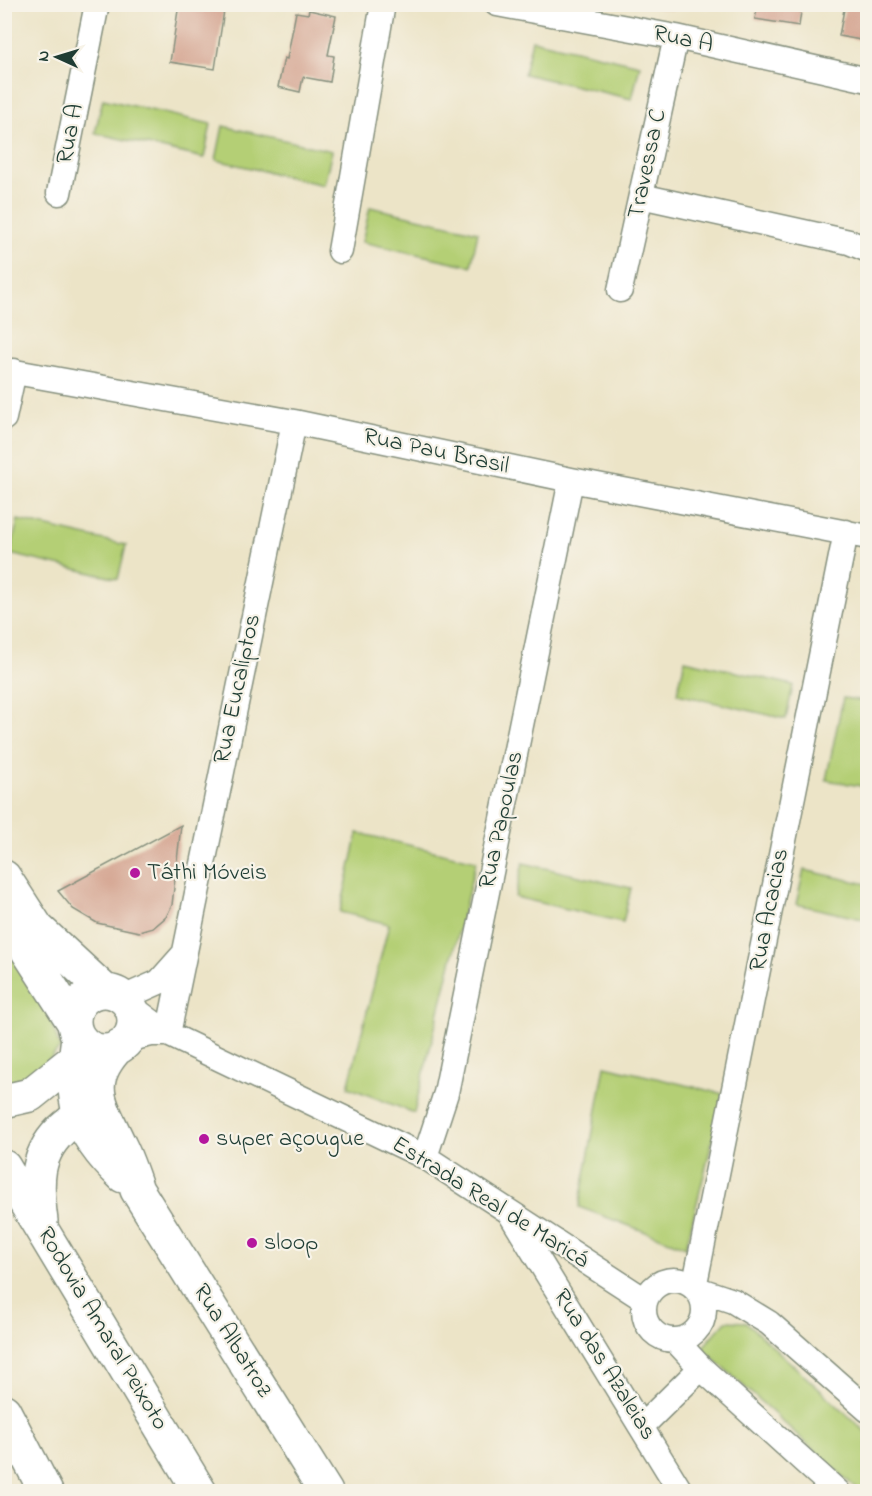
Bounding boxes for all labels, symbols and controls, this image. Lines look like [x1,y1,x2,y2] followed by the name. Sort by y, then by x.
[650,17,716,63] street label: Rua A
[27,27,87,87] north arrow
[32,50,56,62] text: N
[48,101,94,167] street label: Rua A
[619,106,677,222] street label: Travessa C
[360,419,512,485] street label: Rua Pau Brasil
[205,611,271,767] street label: Rua Eucaliptos
[470,748,534,892] street label: Rua Papoulas
[741,846,799,974] street label: Rua Acacias
[147,856,267,891] place label: Táthi Móveis
[128,866,142,880] marker: Táthi Móveis
[216,1122,364,1157] place label: super açougue
[384,1128,596,1278] street label: Estrada Real de Maricá
[197,1132,211,1146] marker: super açougue
[27,1221,177,1437] street label: Rodovia Amaral Peixoto
[264,1226,318,1261] place label: sloop
[245,1236,259,1250] marker: sloop
[183,1277,281,1406] street label: Rua Albatroz
[543,1283,665,1447] street label: Rua das Azaleias

